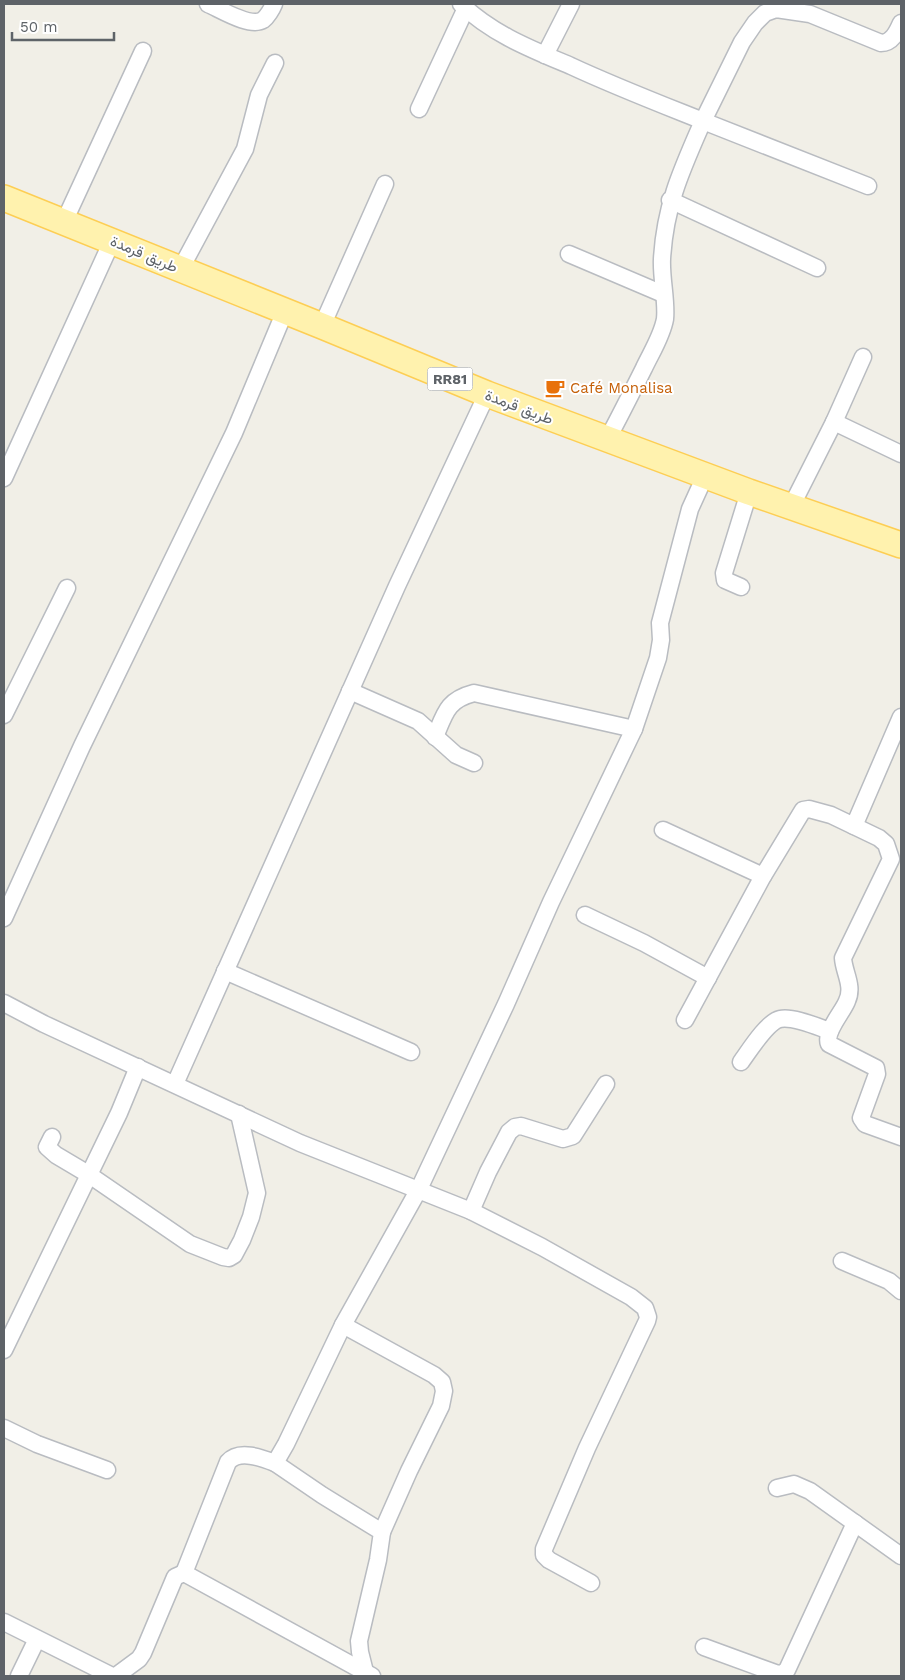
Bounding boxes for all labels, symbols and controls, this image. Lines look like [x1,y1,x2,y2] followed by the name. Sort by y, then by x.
[12,10,115,42] scale bar
[20,18,57,36] text: 50 m
[107,232,181,277] street label: طريق قرمدة
[428,368,472,390] road number: RR81
[544,377,566,399] cafe icon: Café Monalisa
[570,379,673,397] place label: Café Monalisa
[482,386,556,429] street label: طريق قرمدة

